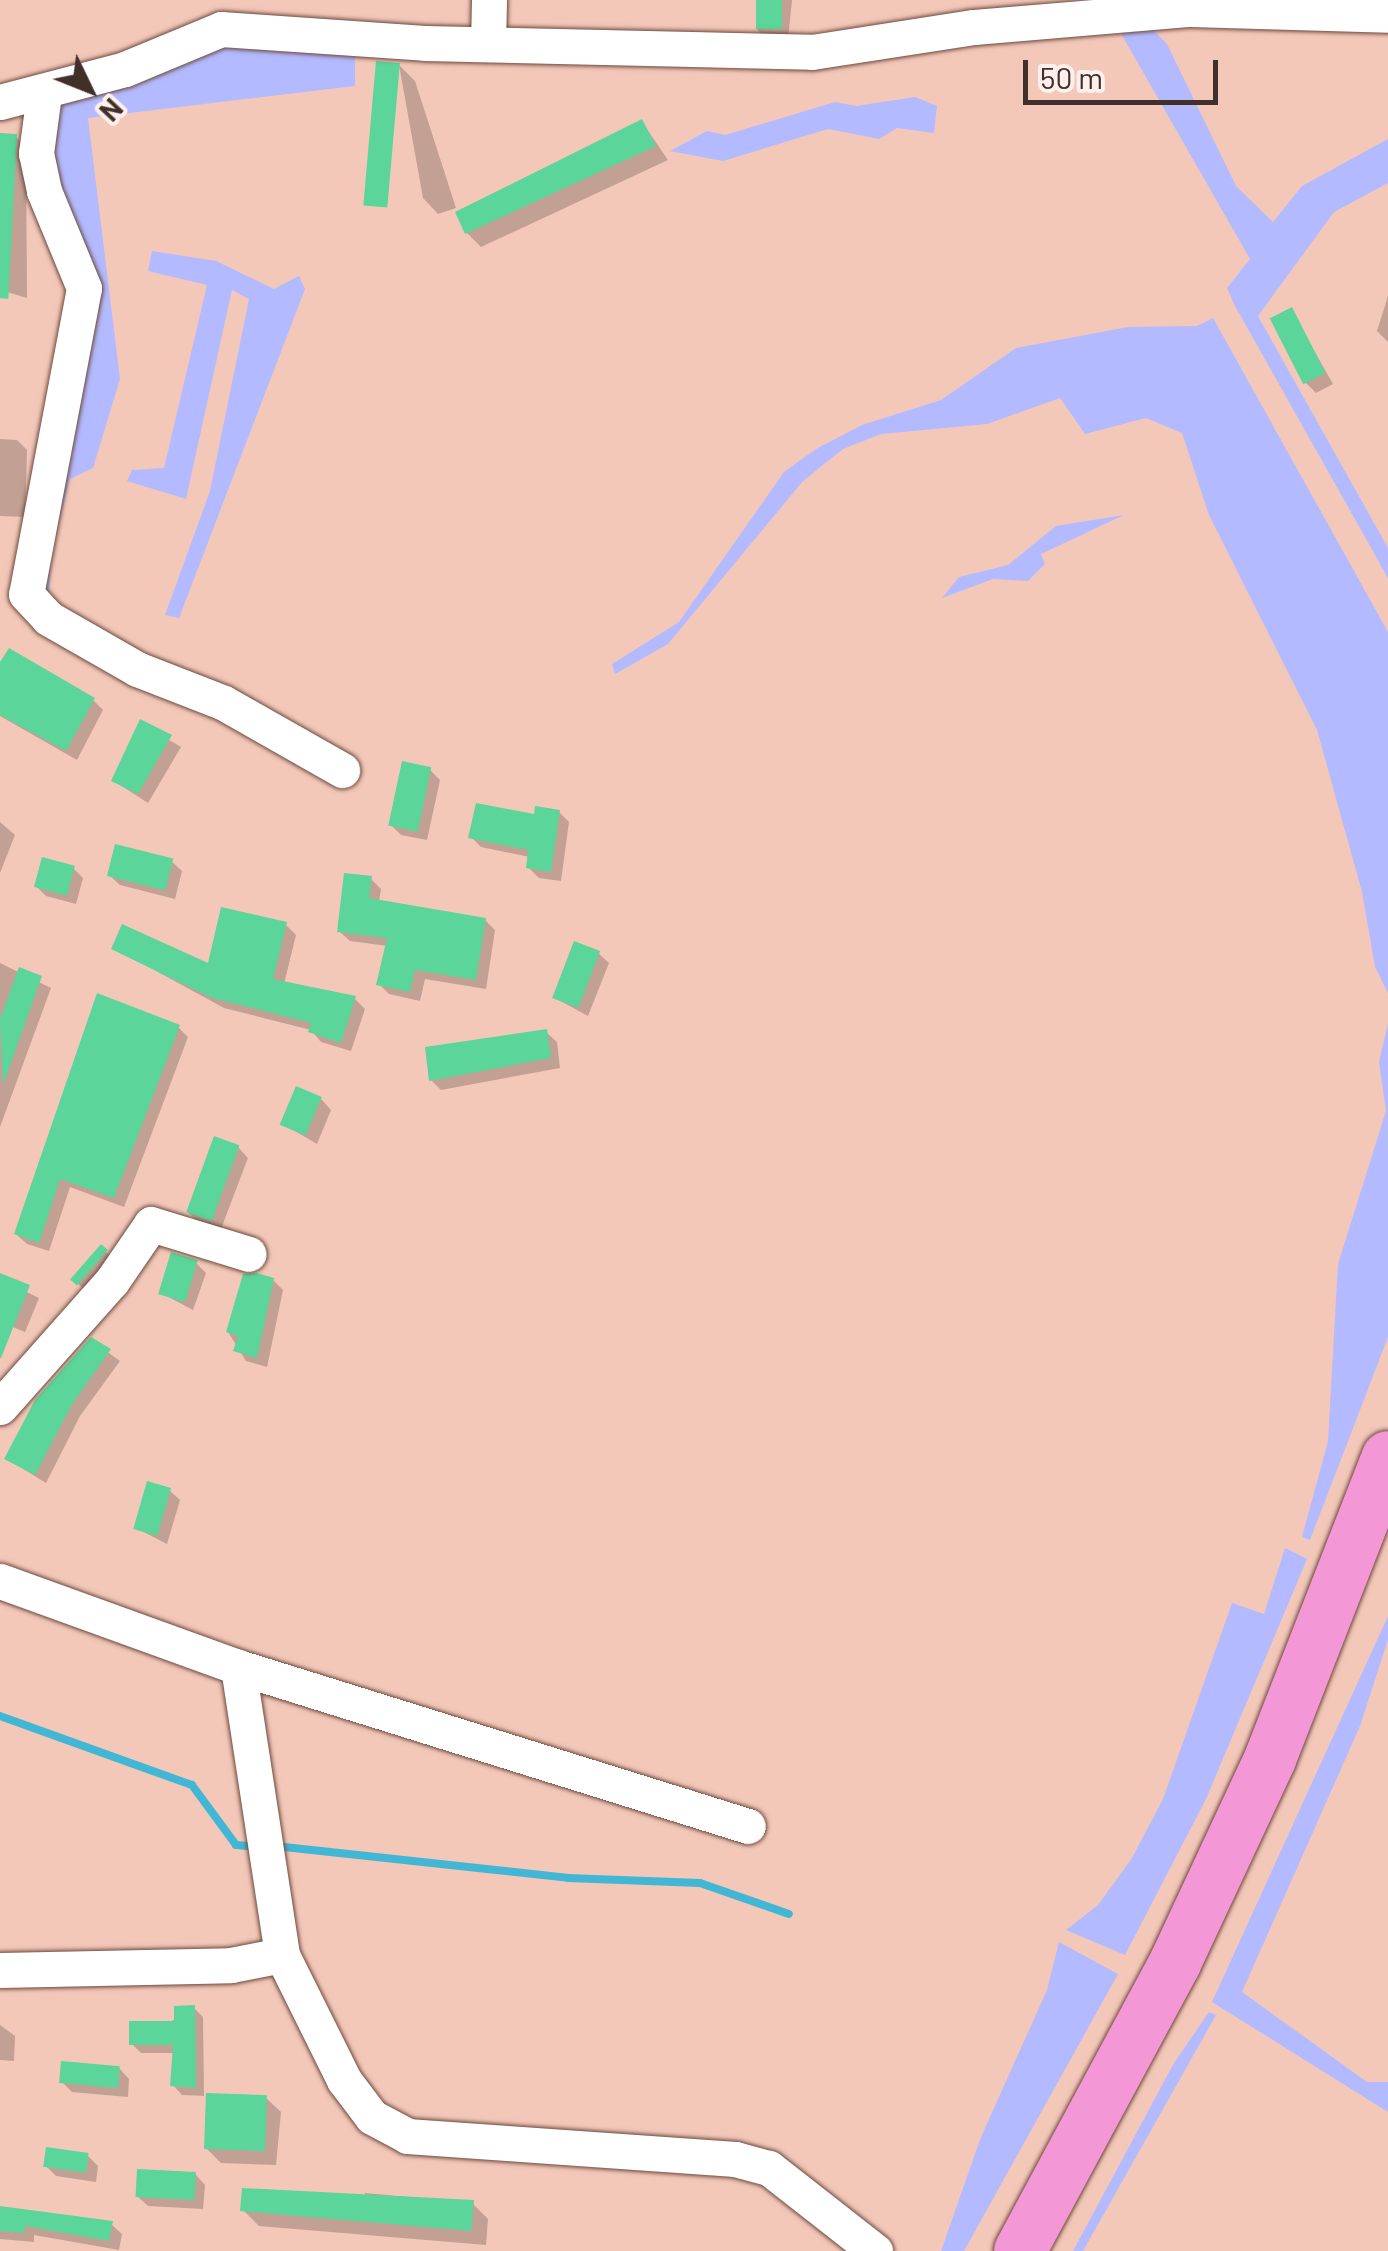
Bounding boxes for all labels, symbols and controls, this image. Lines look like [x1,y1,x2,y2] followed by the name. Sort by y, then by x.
[40,40,140,140] north arrow
[1028,40,1223,102] scale bar
[1040,59,1103,95] text: 50 m
[93,92,131,129] text: N

